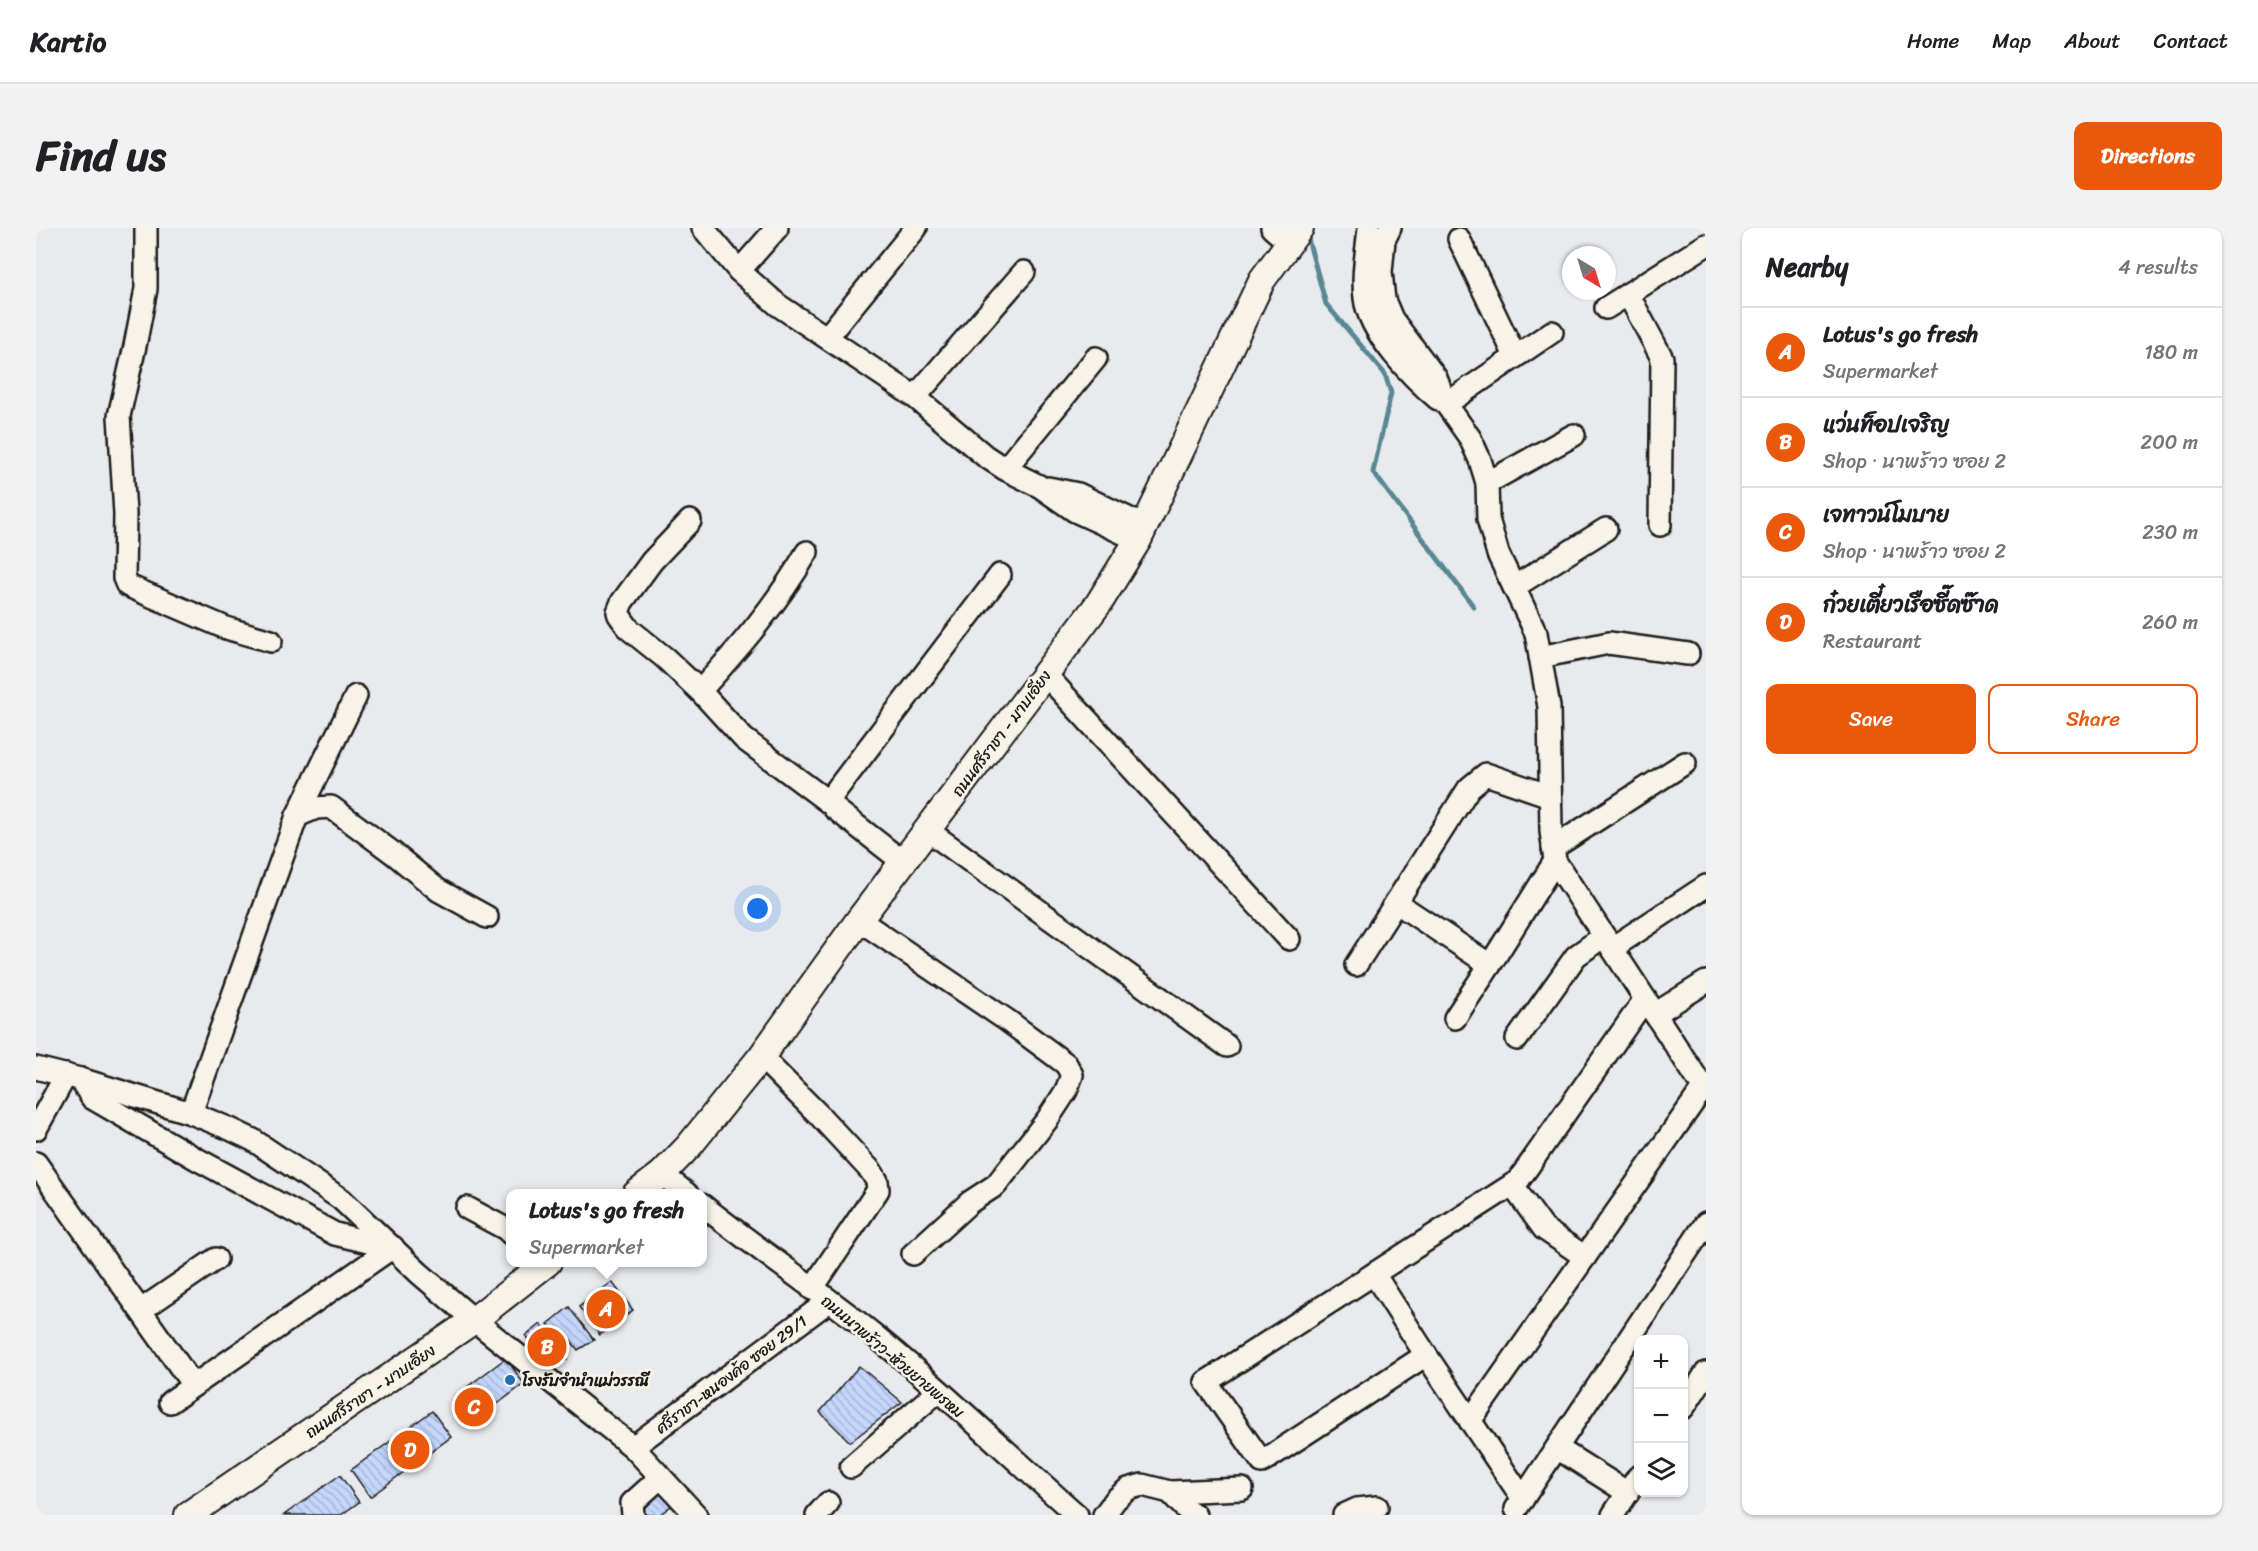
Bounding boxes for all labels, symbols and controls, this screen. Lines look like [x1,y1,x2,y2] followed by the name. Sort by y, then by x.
[30,17,106,66] text: Kartio
[1907,22,1959,60] text: Home
[1992,22,2031,60] text: Map
[2064,22,2121,60] text: About
[2154,22,2228,60] text: Contact
[36,119,166,193] text: Find us
[2074,122,2222,190] button: Directions
[1766,244,1848,290] text: Nearby
[1562,246,1616,300] north arrow
[2118,250,2198,285] text: 4 results
[1823,315,1978,354] text: Lotus's go fresh
[1779,335,1792,370] text: A
[2144,335,2198,370] text: 180 m
[1823,354,1938,389] text: Supermarket
[1823,405,1950,444] text: แว่นท็อปเจริญ
[1779,425,1792,460] text: B
[2141,425,2198,460] text: 200 m
[1823,444,2006,479] text: Shop · นาพร้าว ซอย 2
[1823,495,1949,534] text: เจทาวน์โมบาย
[1779,515,1792,550] text: C
[2142,515,2198,550] text: 230 m
[1823,534,2006,569] text: Shop · นาพร้าว ซอย 2
[1823,585,1998,624] text: ก๋วยเตี๋ยวเรือซี๊ดซ๊าด
[1780,605,1791,640] text: D
[2142,605,2198,640] text: 260 m
[1823,624,1922,659] text: Restaurant
[944,663,1059,803] street label: ถนนศรีราชา - มาบเอียง
[1766,684,1976,754] button: Save
[1988,684,2198,754] button: Share
[743,894,772,923] your location
[506,1189,707,1267] popup
[529,1191,684,1230] text: Lotus's go fresh
[529,1230,644,1265] text: Supermarket
[586,1286,626,1332] pin: A
[814,1287,971,1426] street label: ถนนนาพร้าว-ห้วยยายพรหม
[648,1307,814,1442] street label: ศรีราชา-หนองค้อ ซอย 29/1
[528,1324,566,1370] pin: B
[1634,1335,1688,1497] map controls
[1634,1335,1688,1389] button: +
[299,1336,442,1446] street label: ถนนศรีราชา - มาบเอียง
[522,1366,651,1395] place label: โรงรับจำนำแม่วรรณี
[503,1373,517,1387] marker: โรงรับจำนำแม่วรรณี
[454,1384,494,1430] pin: C
[1634,1389,1688,1443] button: −
[390,1428,430,1472] pin: D
[1634,1443,1688,1497] button: layers

